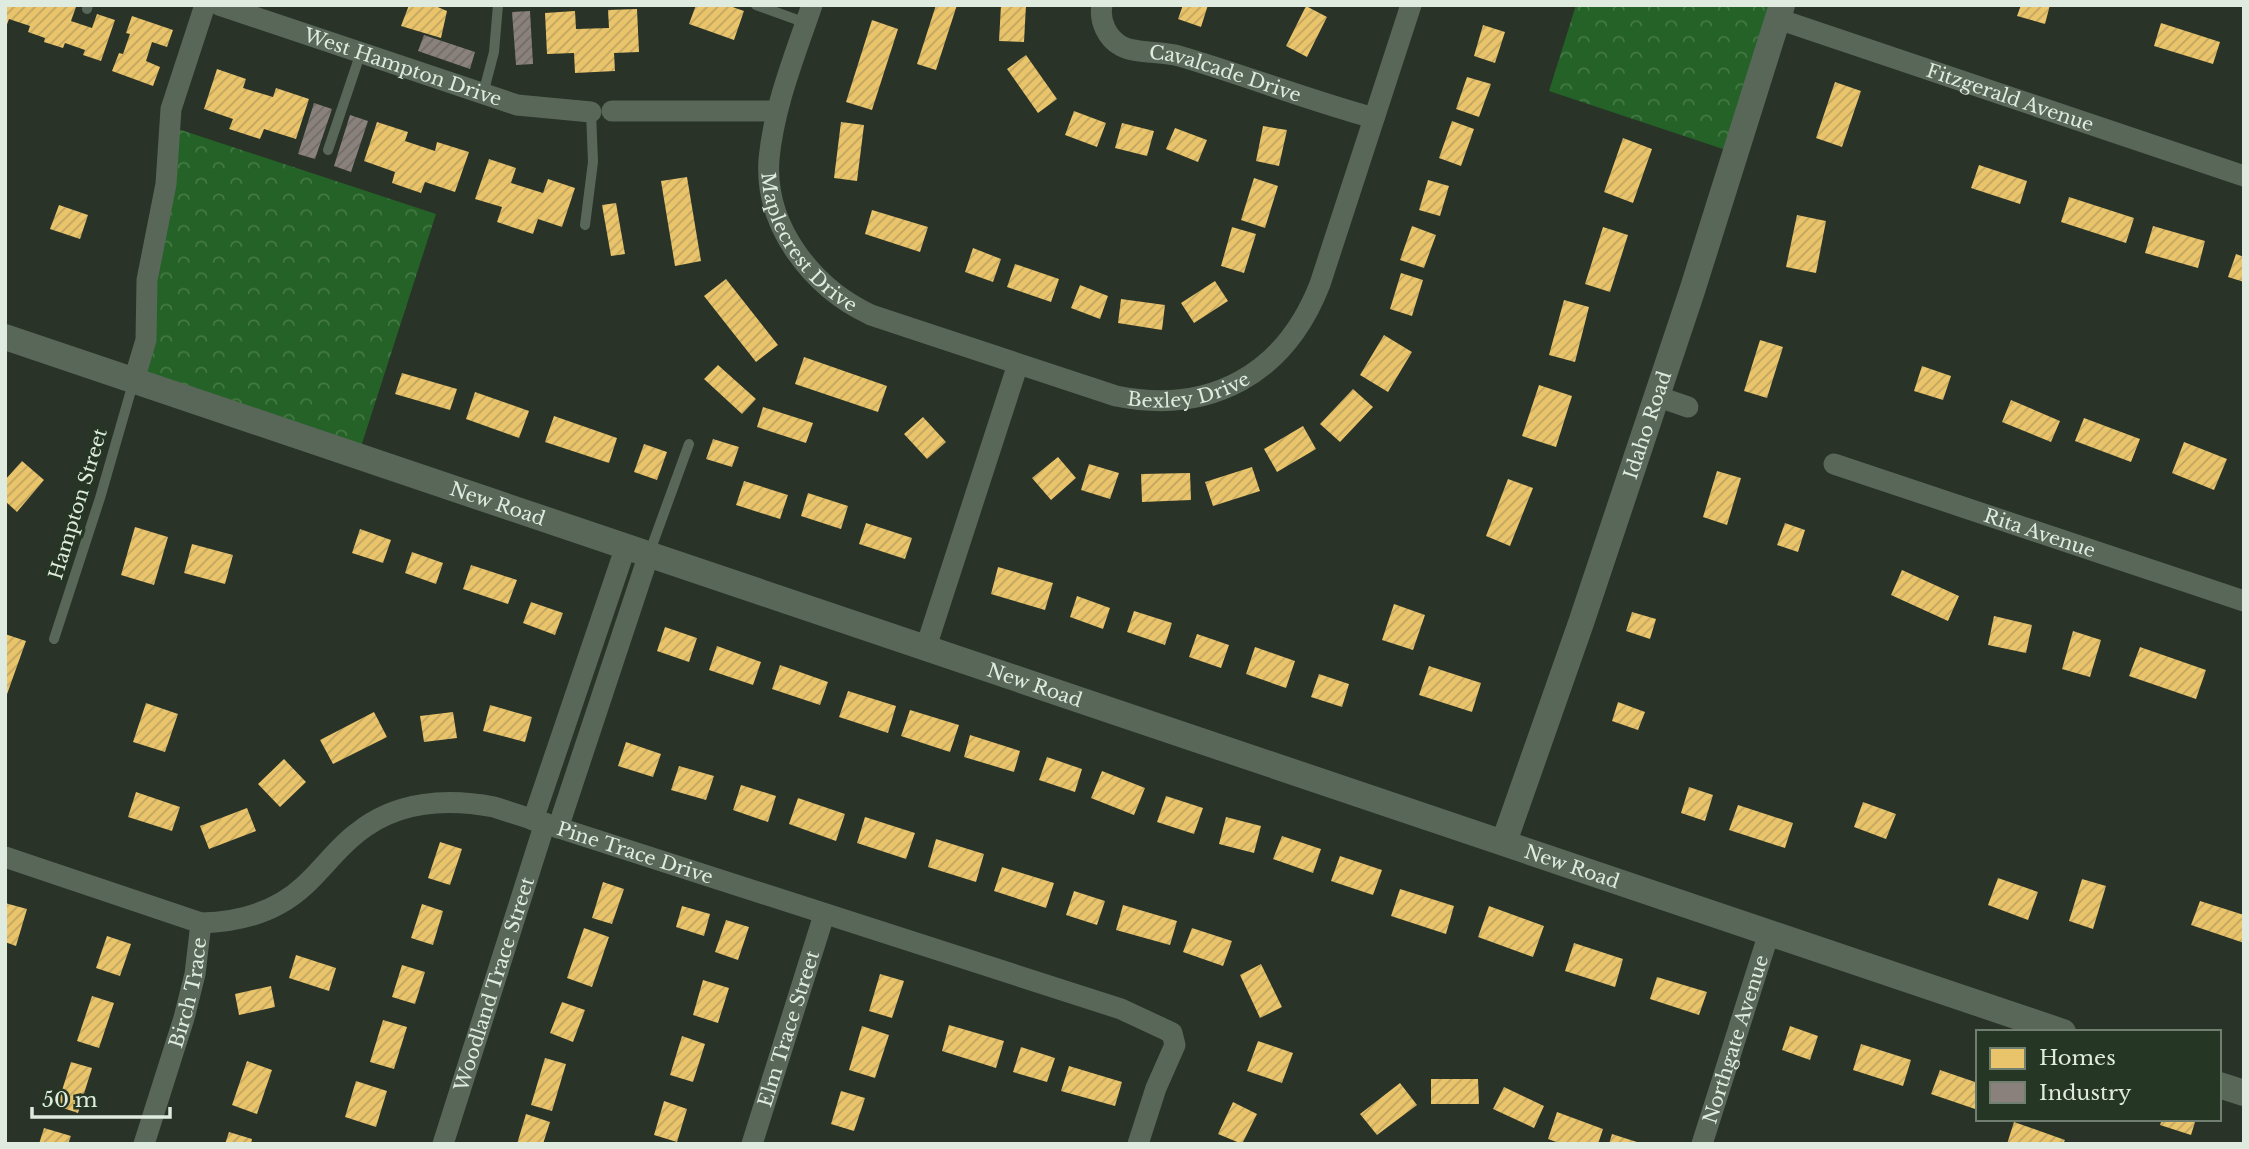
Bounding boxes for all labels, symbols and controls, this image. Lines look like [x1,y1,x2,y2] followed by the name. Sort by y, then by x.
[300,23,505,111] street label: West Hampton Drive
[1148,41,1304,106] street label: Cavalcade Drive
[1924,58,2097,136] street label: Fitzgerald Avenue
[757,171,862,317] street label: Maplecrest Drive
[1126,367,1254,412] street label: Bexley Drive
[1619,368,1676,482] street label: Idaho Road
[44,425,112,582] street label: Hampton Street
[447,477,548,530] street label: New Road
[1981,503,2099,562] street label: Rita Avenue
[984,658,1086,712] street label: New Road
[554,817,716,888] street label: Pine Trace Drive
[1522,839,1623,893] street label: New Road
[449,873,539,1095] street label: Woodland Trace Street
[164,936,211,1051] street label: Birch Trace
[753,947,824,1110] street label: Elm Trace Street
[1698,952,1773,1126] street label: Northgate Avenue
[1976,1030,2221,1121] legend
[2039,1045,2116,1071] text: Homes
[32,1076,170,1120] scale bar
[2039,1080,2132,1106] text: Industry
[42,1087,98,1113] text: 50 m

